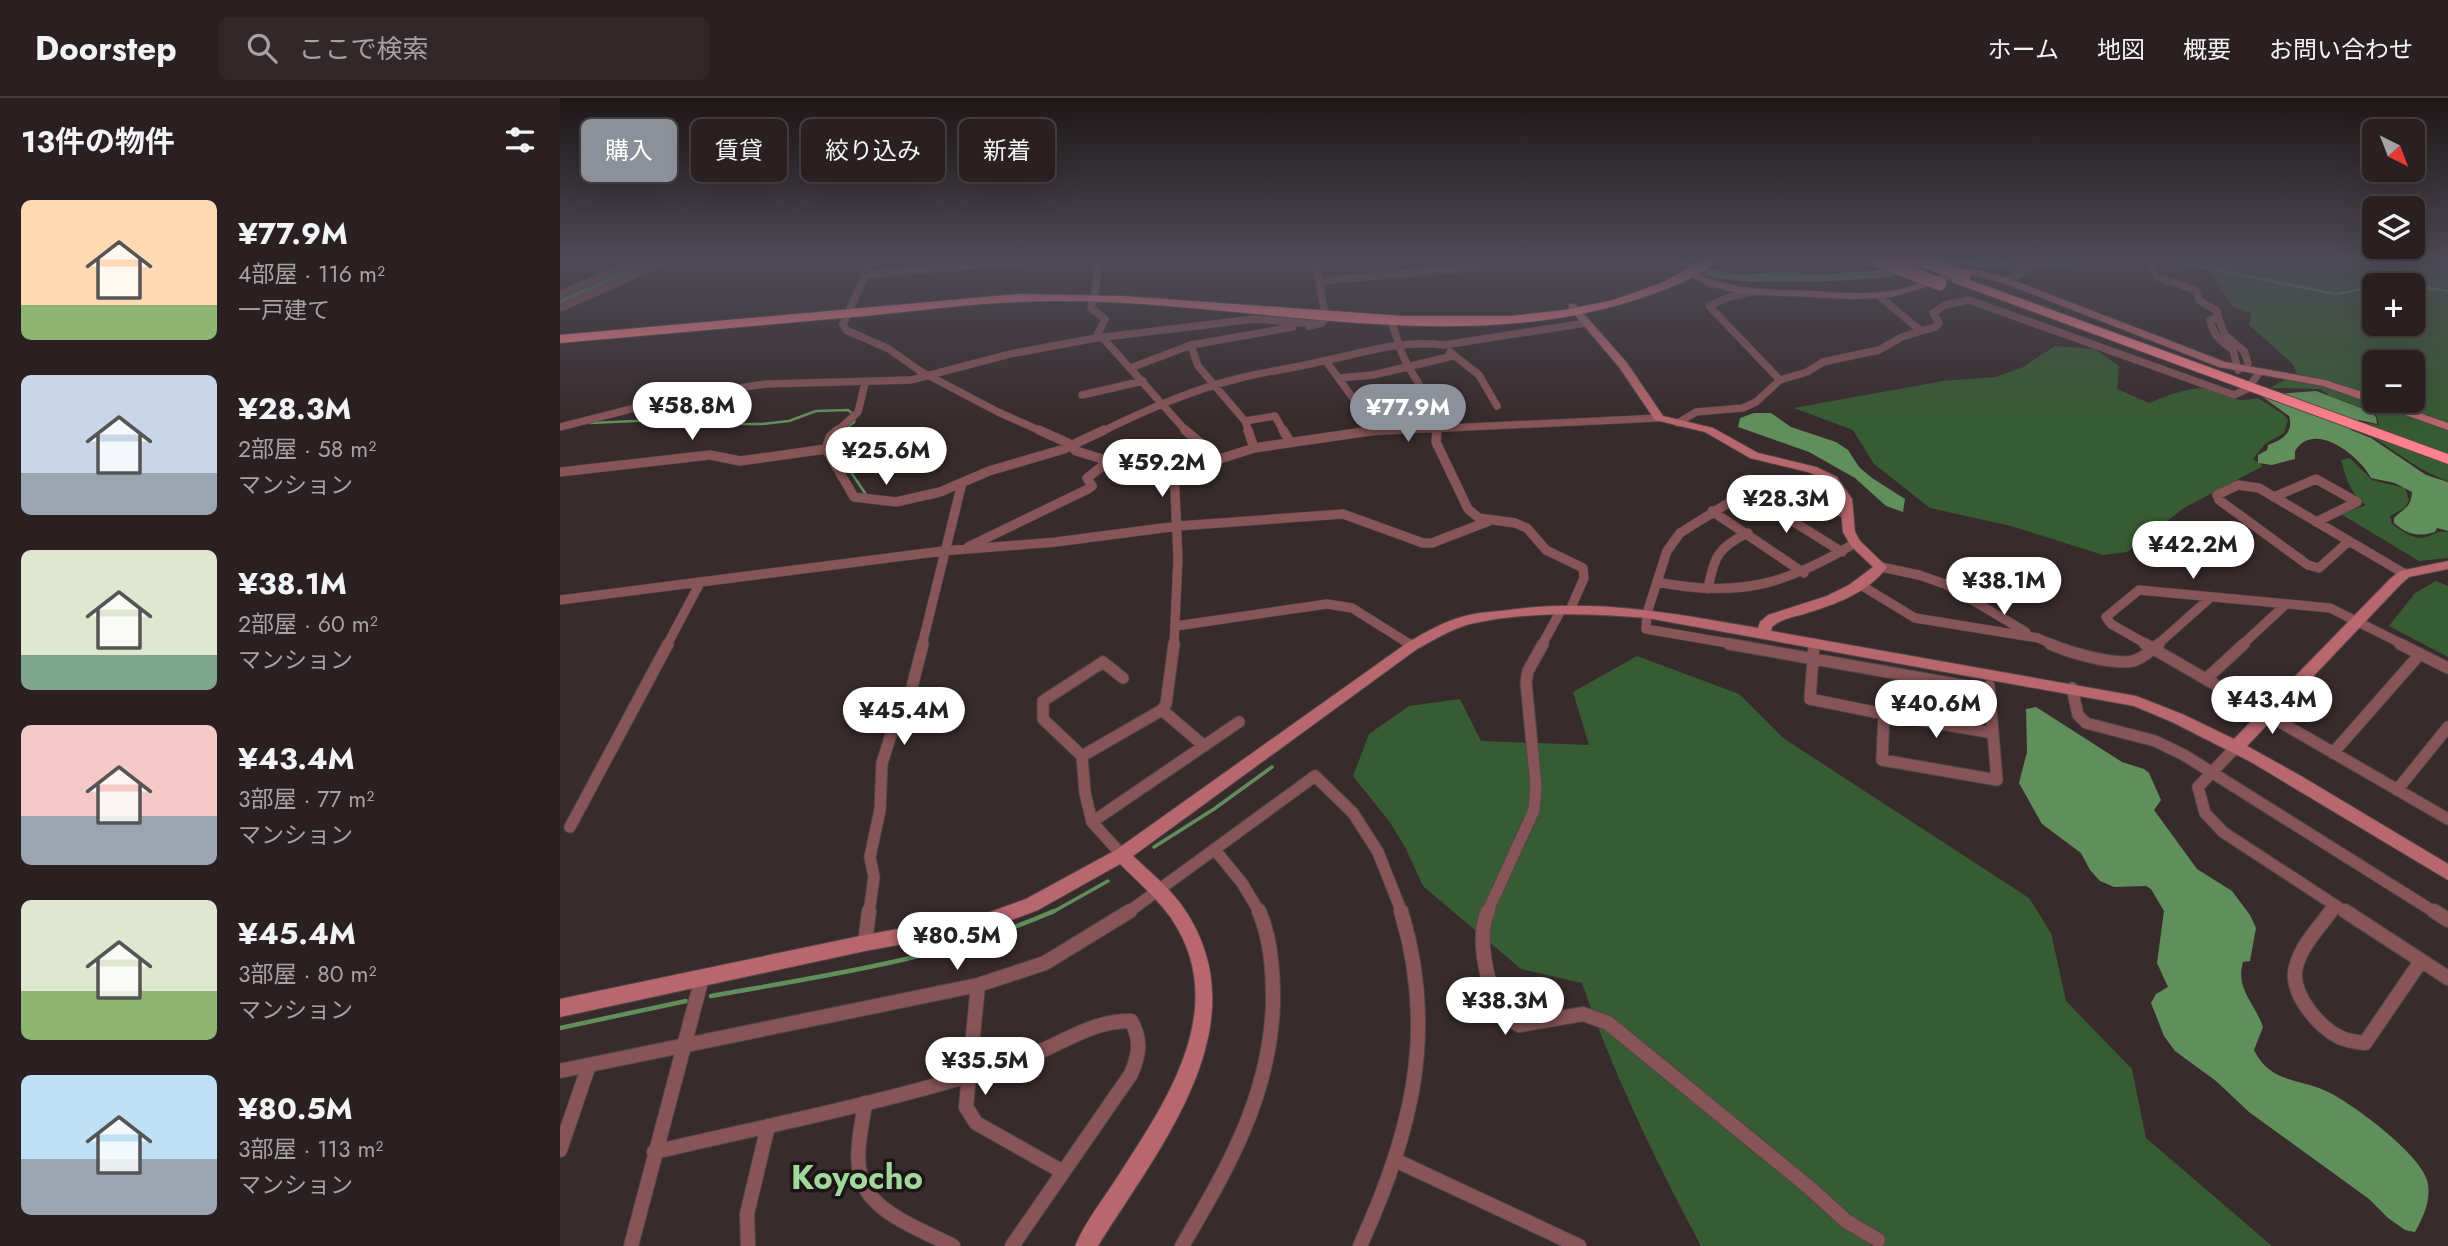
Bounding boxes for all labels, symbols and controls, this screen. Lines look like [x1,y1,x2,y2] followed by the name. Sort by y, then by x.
[219,17,709,80] search box
[35,25,177,72] text: Doorstep
[243,29,281,67] icon: search
[299,30,429,68] text: ここで検索
[1988,32,2059,67] text: ホーム
[2097,32,2145,67] text: 地図
[2183,32,2231,67] text: 概要
[2269,32,2413,67] text: お問い合わせ
[581,119,677,182] chip: 購入
[691,119,787,182] chip: 賃貸
[801,119,945,182] chip: 絞り込み
[959,119,1055,182] chip: 新着
[2362,119,2426,182] north arrow
[2362,119,2425,413] map controls
[21,120,175,163] text: 13件の物件
[501,121,539,159] icon: filters
[2362,196,2425,259] button: layers
[238,212,348,255] text: ¥77.9M
[77,228,161,312] icon: home
[238,257,385,291] text: 4部屋 · 116 m²
[2362,273,2425,336] button: +
[238,293,330,327] text: 一戸建て
[2362,350,2425,413] button: −
[635,382,749,442] pin: ¥58.8M
[1351,384,1465,444] pin: ¥77.9M
[238,387,351,430] text: ¥28.3M
[649,388,735,422] text: ¥58.8M
[1366,390,1450,424] text: ¥77.9M
[77,403,161,487] icon: home
[829,428,943,487] pin: ¥25.6M
[238,432,376,466] text: 2部屋 · 58 m²
[842,433,930,467] text: ¥25.6M
[1105,440,1219,499] pin: ¥59.2M
[1119,445,1206,479] text: ¥59.2M
[238,468,353,502] text: マンション
[1729,476,1843,535] pin: ¥28.3M
[1743,481,1829,515] text: ¥28.3M
[2136,522,2250,581] pin: ¥42.2M
[2148,527,2238,561] text: ¥42.2M
[1947,558,2061,617] pin: ¥38.1M
[238,562,347,605] text: ¥38.1M
[1962,563,2046,597] text: ¥38.1M
[77,578,161,662] icon: home
[238,607,378,641] text: 2部屋 · 60 m²
[238,643,353,677] text: マンション
[2215,676,2329,736] pin: ¥43.4M
[1879,680,1993,740] pin: ¥40.6M
[2227,682,2317,716] text: ¥43.4M
[1891,686,1981,720] text: ¥40.6M
[847,688,961,747] pin: ¥45.4M
[859,693,949,727] text: ¥45.4M
[238,737,355,780] text: ¥43.4M
[77,753,161,837] icon: home
[238,782,374,816] text: 3部屋 · 77 m²
[238,818,353,852] text: マンション
[238,912,356,955] text: ¥45.4M
[900,912,1014,972] pin: ¥80.5M
[913,918,1001,952] text: ¥80.5M
[77,928,161,1012] icon: home
[238,957,376,991] text: 3部屋 · 80 m²
[1448,978,1562,1037] pin: ¥38.3M
[1462,983,1548,1017] text: ¥38.3M
[238,993,353,1027] text: マンション
[928,1038,1042,1097] pin: ¥35.5M
[941,1043,1029,1077] text: ¥35.5M
[238,1087,352,1130] text: ¥80.5M
[77,1103,161,1187] icon: home
[238,1132,383,1166] text: 3部屋 · 113 m²
[791,1154,923,1201] district label: Koyocho
[238,1168,353,1202] text: マンション

